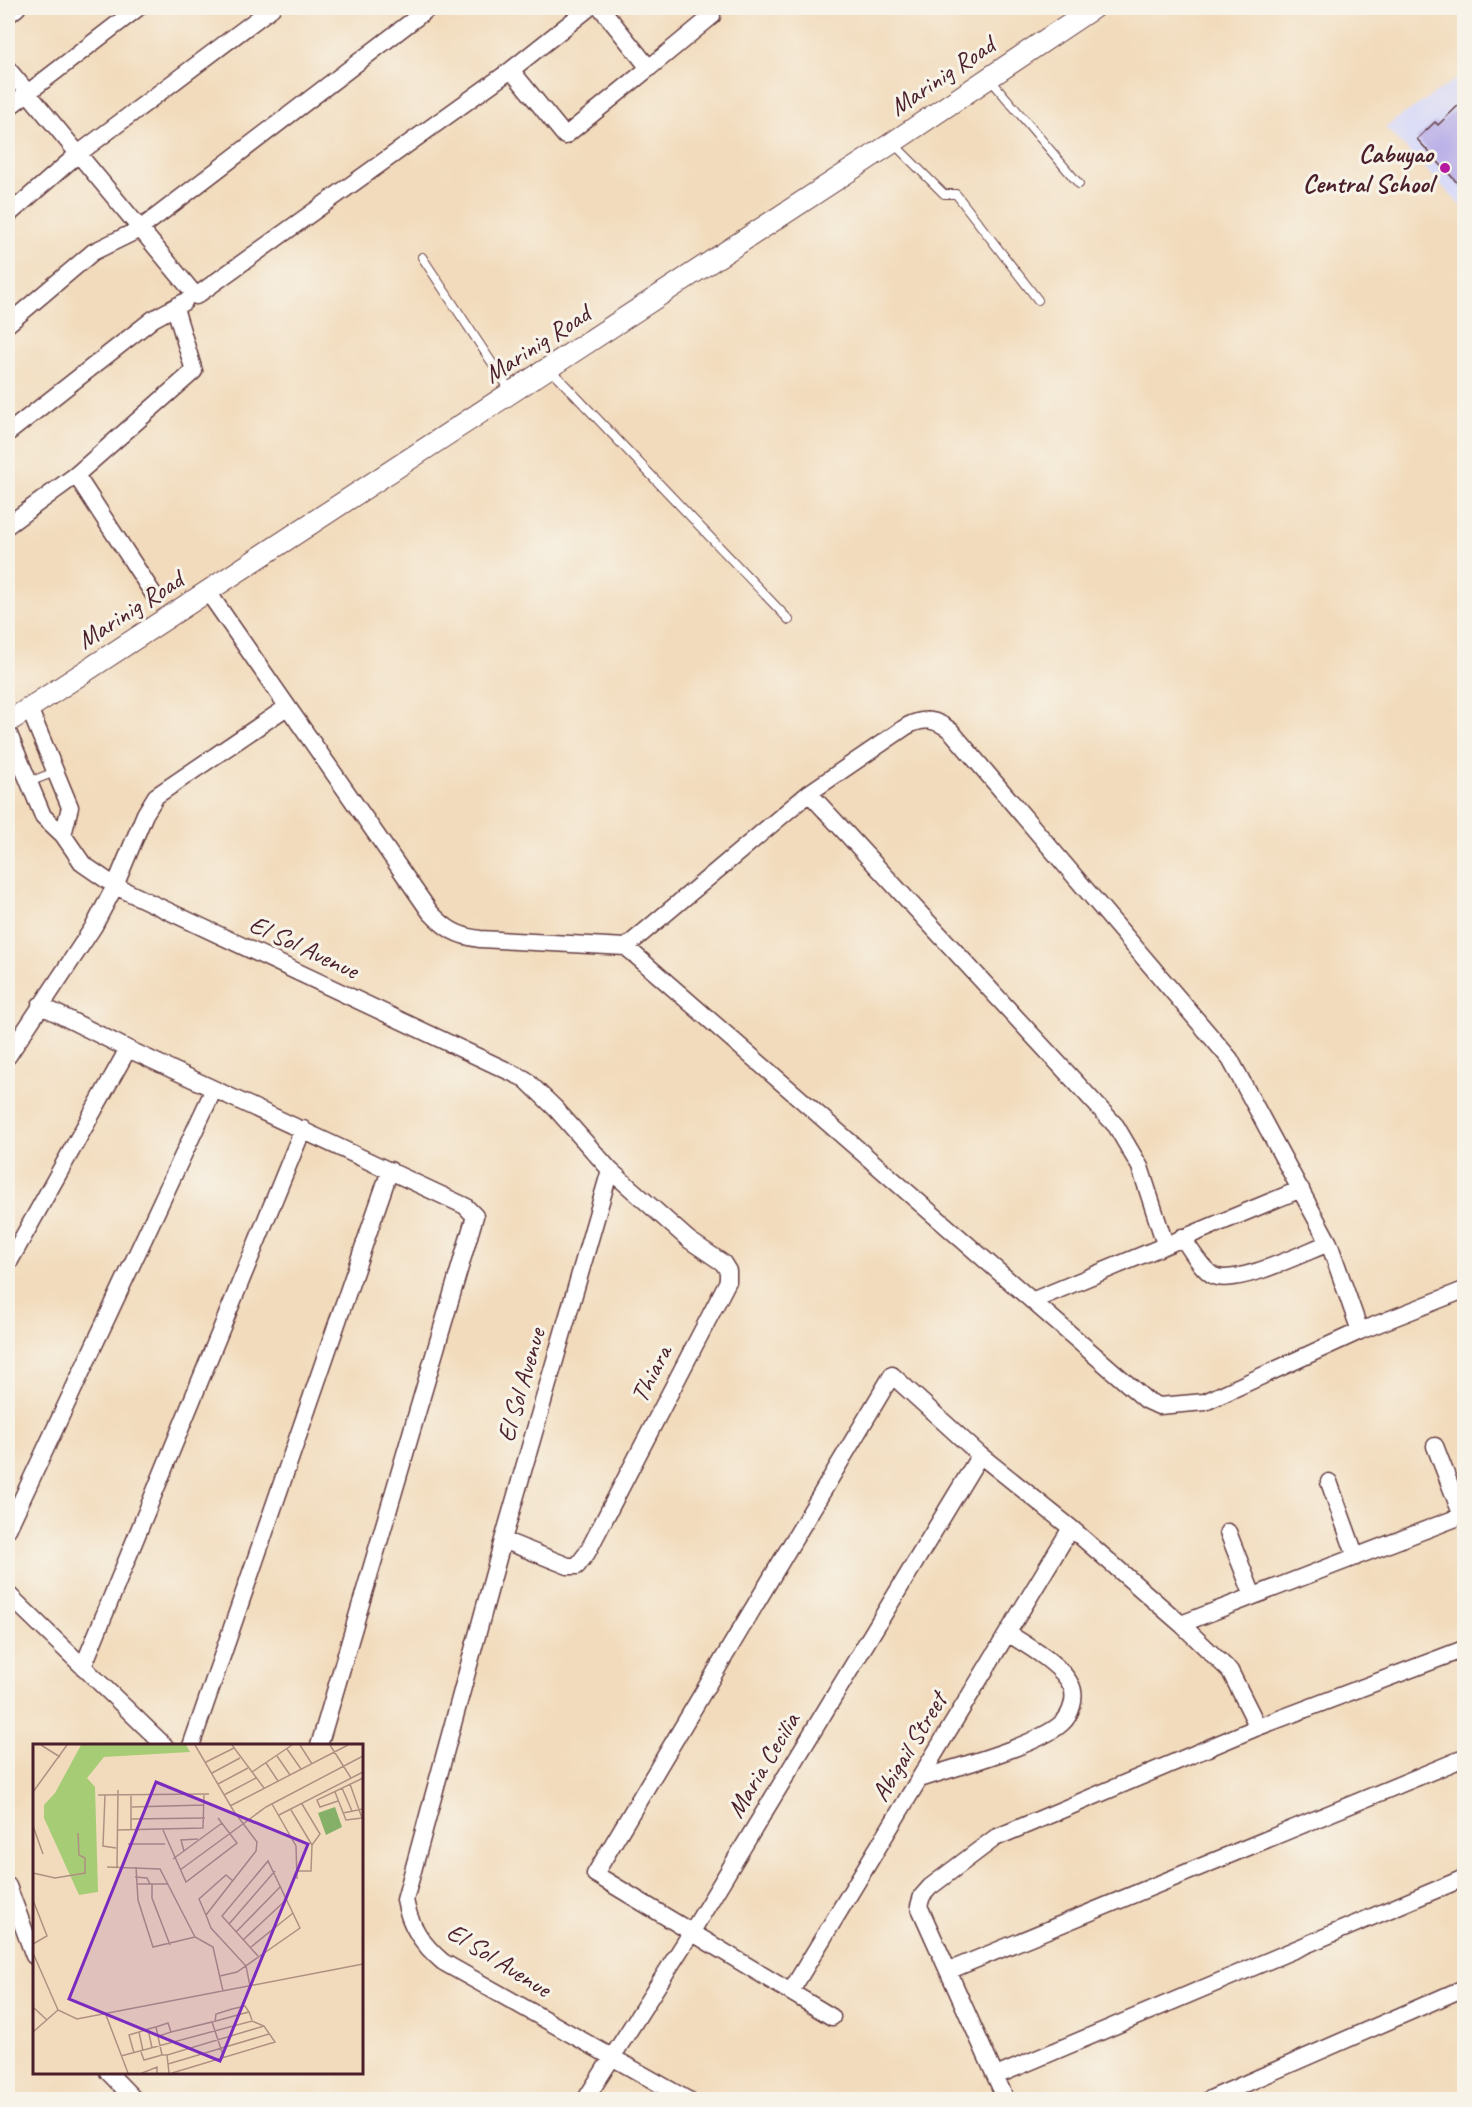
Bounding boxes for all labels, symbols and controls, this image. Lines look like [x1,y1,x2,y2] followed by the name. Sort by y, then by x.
[883,27,1004,123] street label: Marinig Road
[1303,137,1438,200] place label: Cabuyao Central School
[1438,161,1452,175] marker: Cabuyao Central School
[478,295,599,390] street label: Marinig Road
[71,561,192,656] street label: Marinig Road
[244,907,366,988] street label: El Sol Avenue
[489,1322,554,1446] street label: El Sol Avenue
[623,1338,680,1408] street label: Thiara
[864,1684,956,1807] street label: Abigail Street
[719,1705,808,1824] street label: Maria Cecilia
[33,1744,363,2074] inset map
[441,1915,559,2006] street label: El Sol Avenue

